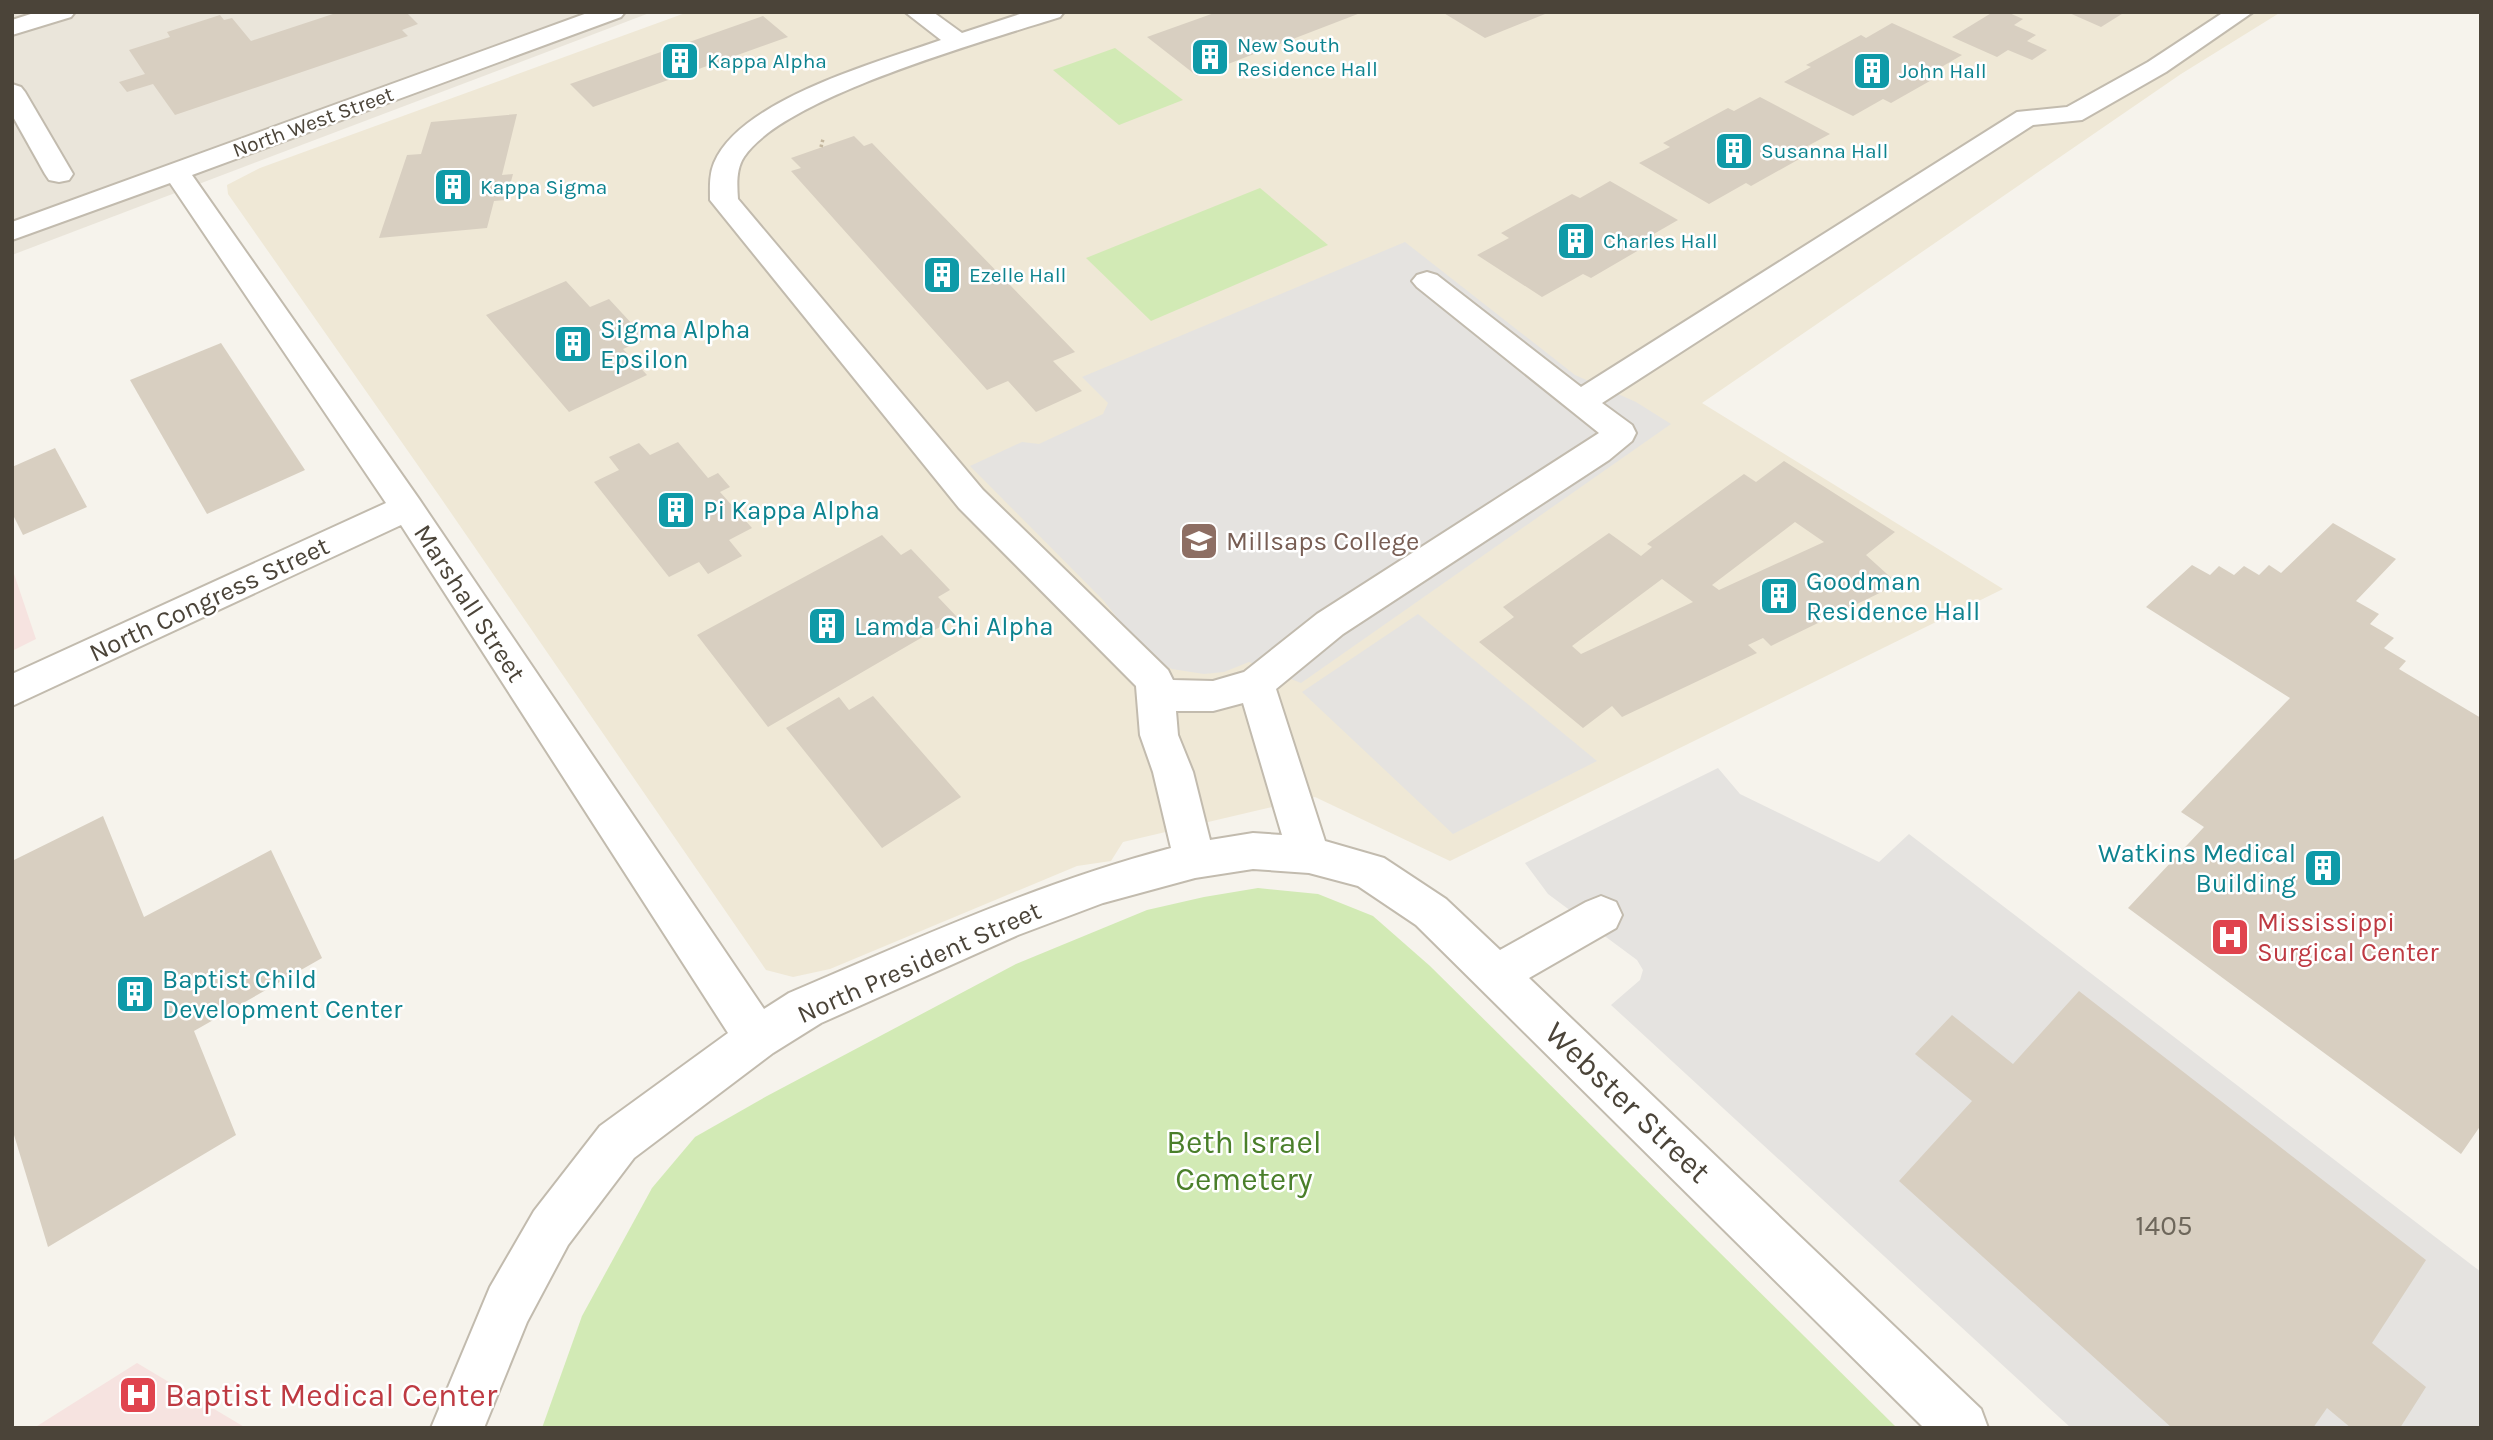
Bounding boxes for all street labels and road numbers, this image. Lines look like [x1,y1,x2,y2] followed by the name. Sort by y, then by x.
[229,82,397,162] street label: North West Street
[407,519,532,688] street label: Marshall Street
[84,530,334,669] street label: North Congress Street
[793,895,1046,1030] street label: North President Street
[1537,1014,1718,1190] street label: Webster Street

